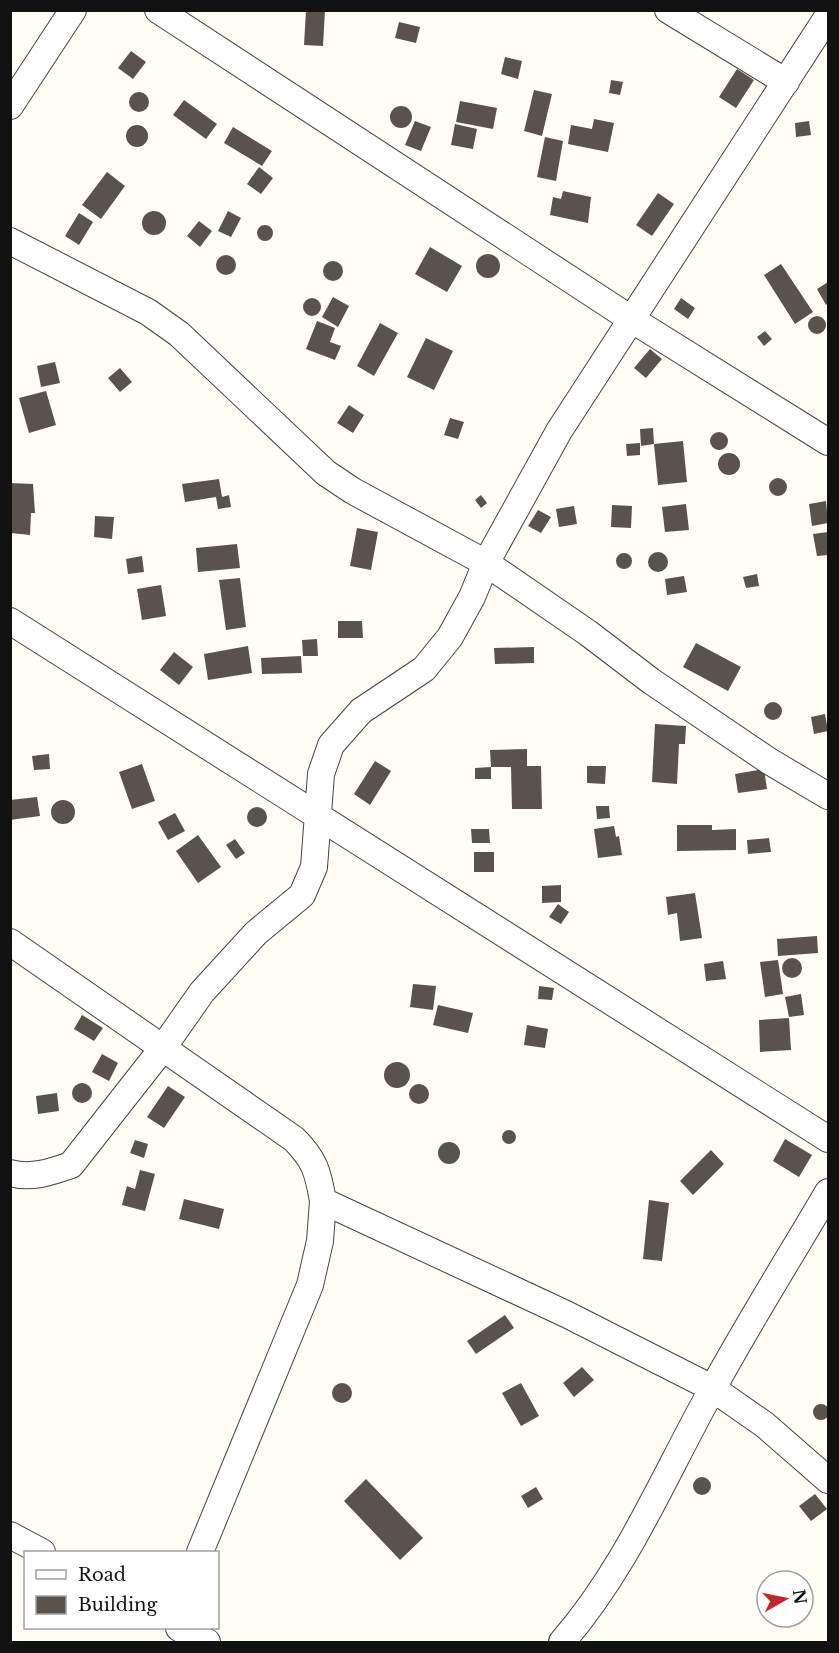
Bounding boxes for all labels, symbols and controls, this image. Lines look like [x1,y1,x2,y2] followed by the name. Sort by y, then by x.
[24,1551,219,1629] legend
[78,1564,126,1586] text: Road
[755,1569,815,1629] north arrow
[789,1588,811,1606] text: N
[78,1594,157,1616] text: Building

